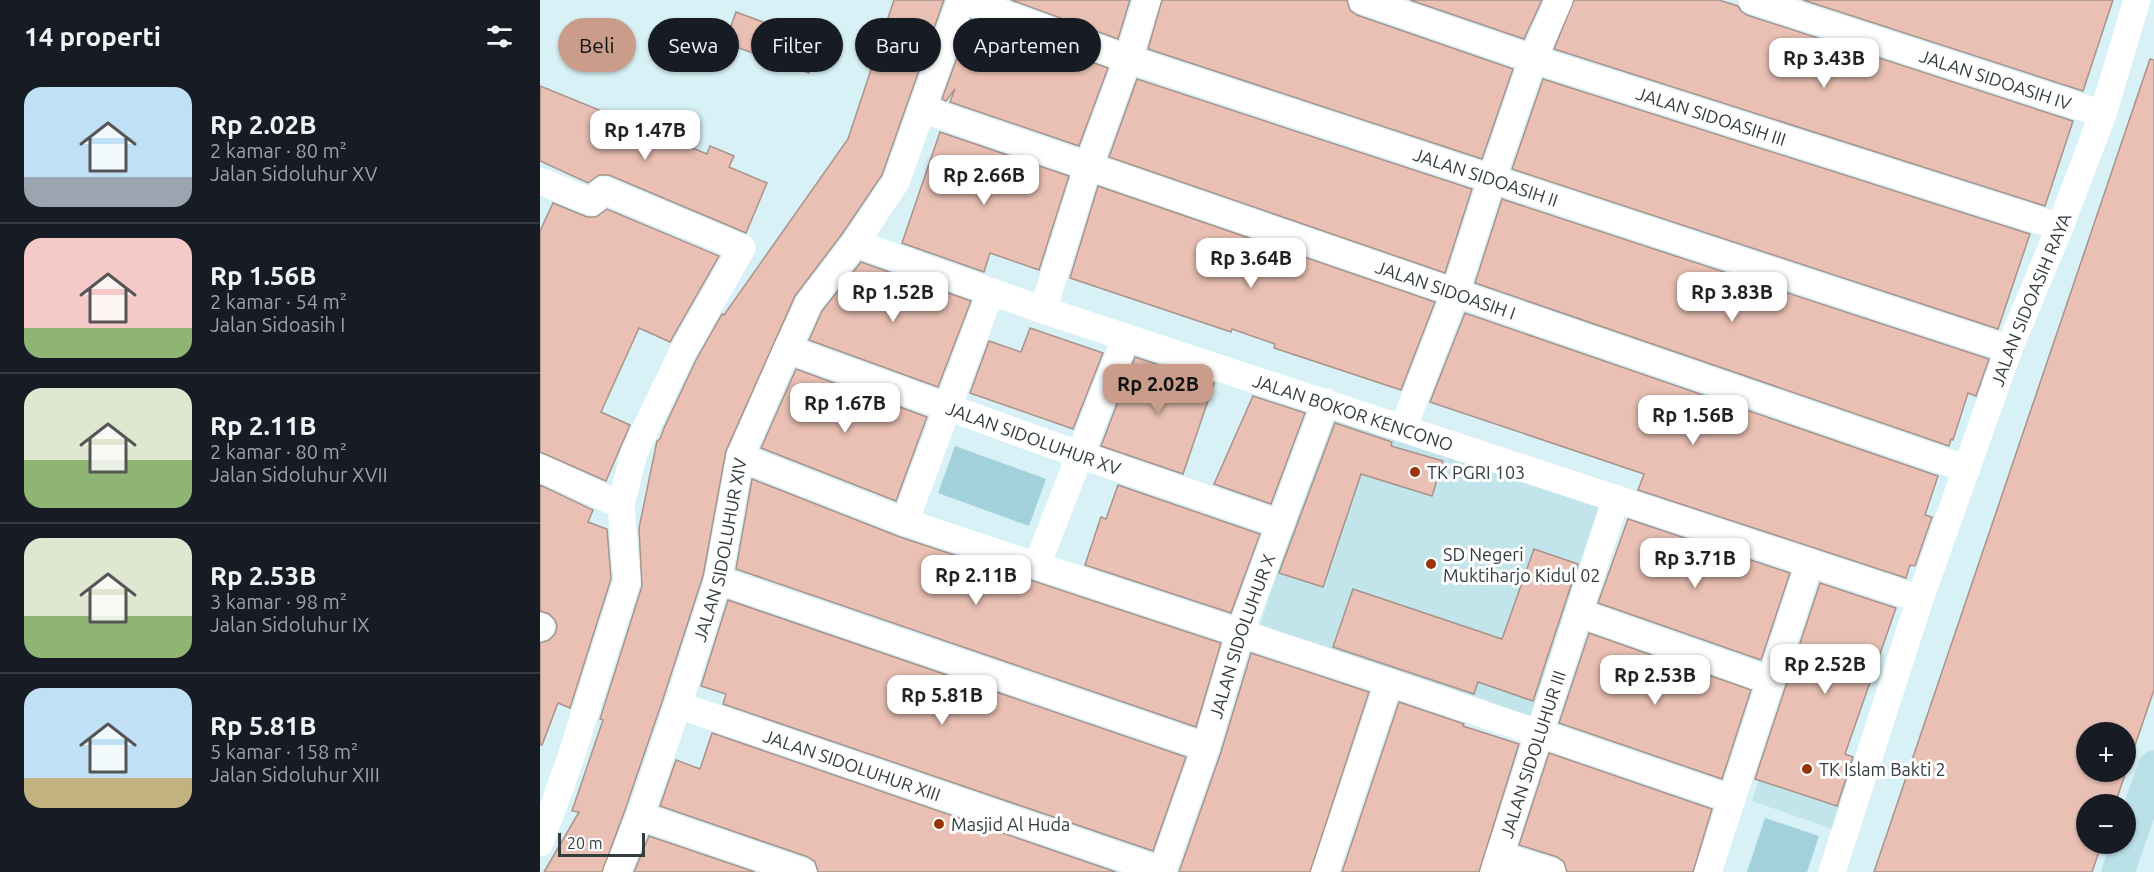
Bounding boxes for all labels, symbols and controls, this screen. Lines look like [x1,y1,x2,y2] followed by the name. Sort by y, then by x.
[558,18,636,72] chip: Beli
[648,18,739,72] chip: Sewa
[751,18,843,72] chip: Filter
[855,18,941,72] chip: Baru
[953,18,1101,72] chip: Apartemen
[483,20,516,53] icon: filters
[24,22,161,51] text: 14 properti
[1762,38,1886,89] pin: Rp 3.43B
[1917,45,2074,113] street label: JALAN SIDOASIH IV
[1783,46,1865,69] text: Rp 3.43B
[1634,83,1789,149] street label: JALAN SIDOASIH III
[210,110,316,139] text: Rp 2.02B
[583,110,707,161] pin: Rp 1.47B
[72,111,144,183] icon: home
[604,118,686,141] text: Rp 1.47B
[210,139,347,162] text: 2 kamar · 80 m²
[1411,144,1561,210] street label: JALAN SIDOASIH II
[922,155,1046,206] pin: Rp 2.66B
[210,162,377,185] text: Jalan Sidoluhur XV
[943,163,1025,186] text: Rp 2.66B
[1987,210,2074,389] street label: JALAN SIDOASIH RAYA
[1189,238,1313,289] pin: Rp 3.64B
[1210,246,1292,269] text: Rp 3.64B
[1373,256,1518,323] street label: JALAN SIDOASIH I
[210,261,316,290] text: Rp 1.56B
[72,262,144,334] icon: home
[831,272,955,323] pin: Rp 1.52B
[1670,272,1794,323] pin: Rp 3.83B
[852,280,934,303] text: Rp 1.52B
[1691,280,1773,303] text: Rp 3.83B
[210,290,347,313] text: 2 kamar · 54 m²
[210,313,345,336] text: Jalan Sidoasih I
[1096,364,1220,415] pin: Rp 2.02B
[1250,370,1456,454] street label: JALAN BOKOR KENCONO
[1117,372,1199,395] text: Rp 2.02B
[783,383,907,434] pin: Rp 1.67B
[804,391,886,414] text: Rp 1.67B
[1631,395,1755,446] pin: Rp 1.56B
[943,397,1124,478] street label: JALAN SIDOLUHUR XV
[1652,403,1734,426] text: Rp 1.56B
[210,411,316,440] text: Rp 2.11B
[72,412,144,484] icon: home
[210,440,347,463] text: 2 kamar · 80 m²
[689,456,750,644] street label: JALAN SIDOLUHUR XIV
[1427,462,1525,482] place label: TK PGRI 103
[210,463,388,486] text: Jalan Sidoluhur XVII
[1408,465,1422,479] marker: TK PGRI 103
[1633,538,1757,589] pin: Rp 3.71B
[1443,544,1600,585] place label: SD Negeri Muktiharjo Kidul 02
[1654,546,1736,569] text: Rp 3.71B
[1205,551,1279,721] street label: JALAN SIDOLUHUR X
[914,555,1038,606] pin: Rp 2.11B
[1424,557,1438,571] marker: SD Negeri Muktiharjo Kidul 02
[210,561,316,590] text: Rp 2.53B
[72,562,144,634] icon: home
[935,563,1017,586] text: Rp 2.11B
[210,590,347,613] text: 3 kamar · 98 m²
[210,613,370,636] text: Jalan Sidoluhur IX
[1763,644,1887,695] pin: Rp 2.52B
[1784,652,1866,675] text: Rp 2.52B
[1593,655,1717,706] pin: Rp 2.53B
[1614,663,1696,686] text: Rp 2.53B
[1496,668,1569,840] street label: JALAN SIDOLUHUR III
[880,675,1004,726] pin: Rp 5.81B
[901,683,983,706] text: Rp 5.81B
[210,711,316,740] text: Rp 5.81B
[72,712,144,784] icon: home
[2076,722,2136,854] map controls
[2076,722,2136,782] button: +
[761,725,943,804] street label: JALAN SIDOLUHUR XIII
[210,740,358,763] text: 5 kamar · 158 m²
[1819,759,1946,779] place label: TK Islam Bakti 2
[1800,762,1814,776] marker: TK Islam Bakti 2
[210,763,380,786] text: Jalan Sidoluhur XIII
[2076,794,2136,854] button: −
[951,814,1070,834] place label: Masjid Al Huda
[932,817,946,831] marker: Masjid Al Huda
[558,830,645,858] scale bar
[567,834,603,852] text: 20 m

